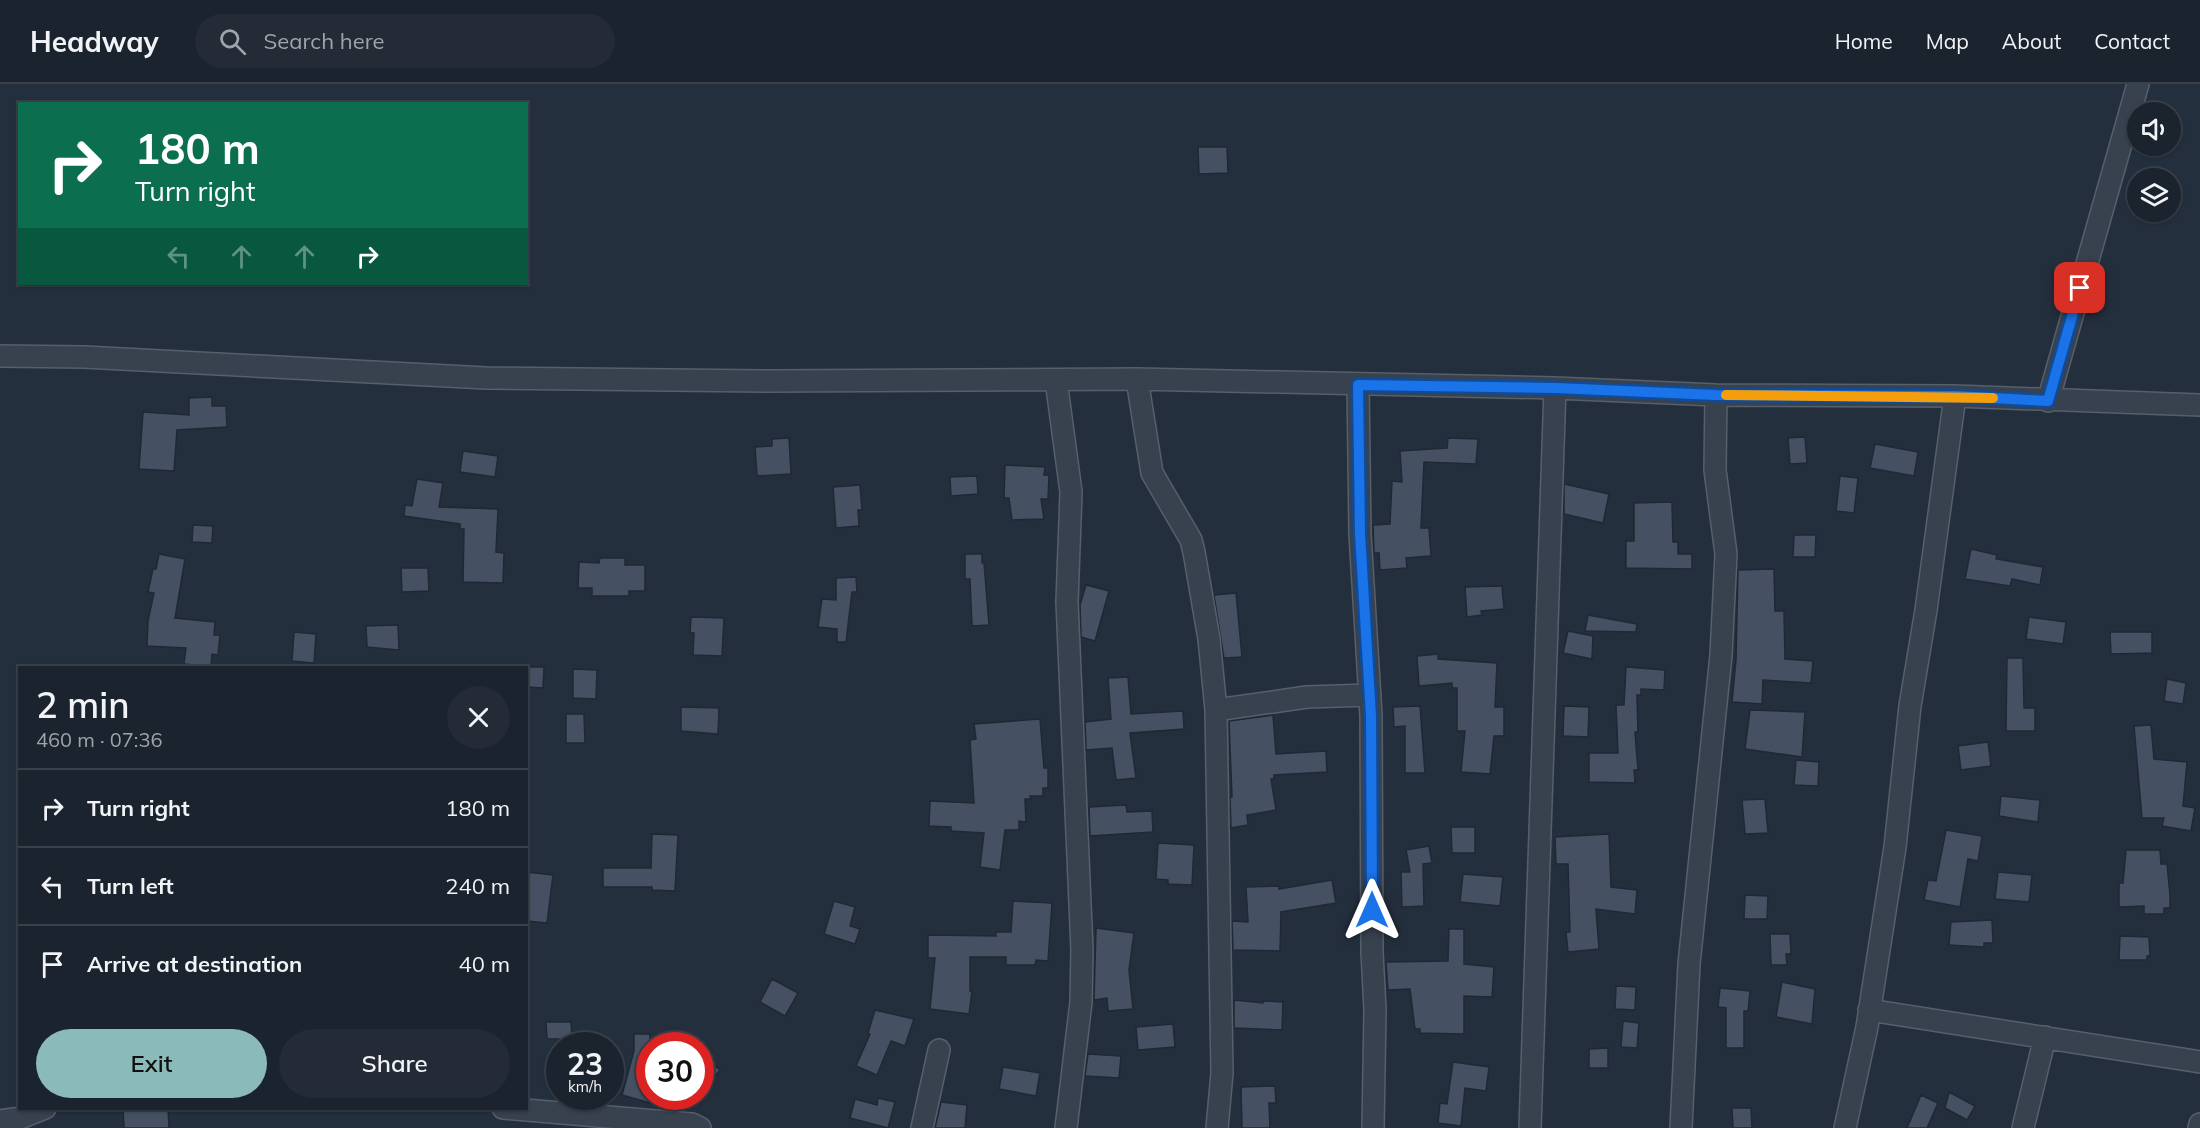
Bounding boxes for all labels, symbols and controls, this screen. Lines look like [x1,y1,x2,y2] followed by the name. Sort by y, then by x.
[195,14,615,68] search box
[30,24,159,59] text: Headway
[216,25,249,58] icon: search
[264,27,385,55] text: Search here
[1835,28,1893,54] text: Home
[1926,28,1969,54] text: Map
[2002,28,2061,54] text: About
[2094,28,2170,54] text: Contact
[2127,102,2181,222] map controls
[2127,102,2181,156] button: sound
[135,122,260,175] text: 180 m
[36,126,114,204] icon: right
[2127,168,2181,222] button: layers
[135,174,255,208] text: Turn right
[162,240,195,273] icon: left
[225,240,258,273] icon: ahead
[288,240,321,273] icon: ahead
[351,240,384,273] icon: right
[2054,262,2105,313] pin
[2063,271,2096,304] icon: arrive
[36,682,130,727] text: 2 min
[447,686,510,749] button: close
[36,727,162,752] text: 460 m · 07:36
[36,792,69,825] icon: right
[87,794,190,822] text: Turn right
[445,794,510,822] text: 180 m
[36,870,69,903] icon: left
[87,872,174,900] text: Turn left
[445,872,510,900] text: 240 m
[1340,878,1404,942] position arrow
[36,948,69,981] icon: arrive
[87,950,302,978] text: Arrive at destination
[459,950,510,978] text: 40 m
[36,1029,267,1098] button: Exit
[279,1029,510,1098] button: Share
[636,1032,714,1110] speed limit sign: 30
[567,1045,603,1083] text: 23
[568,1077,602,1096] text: km/h

